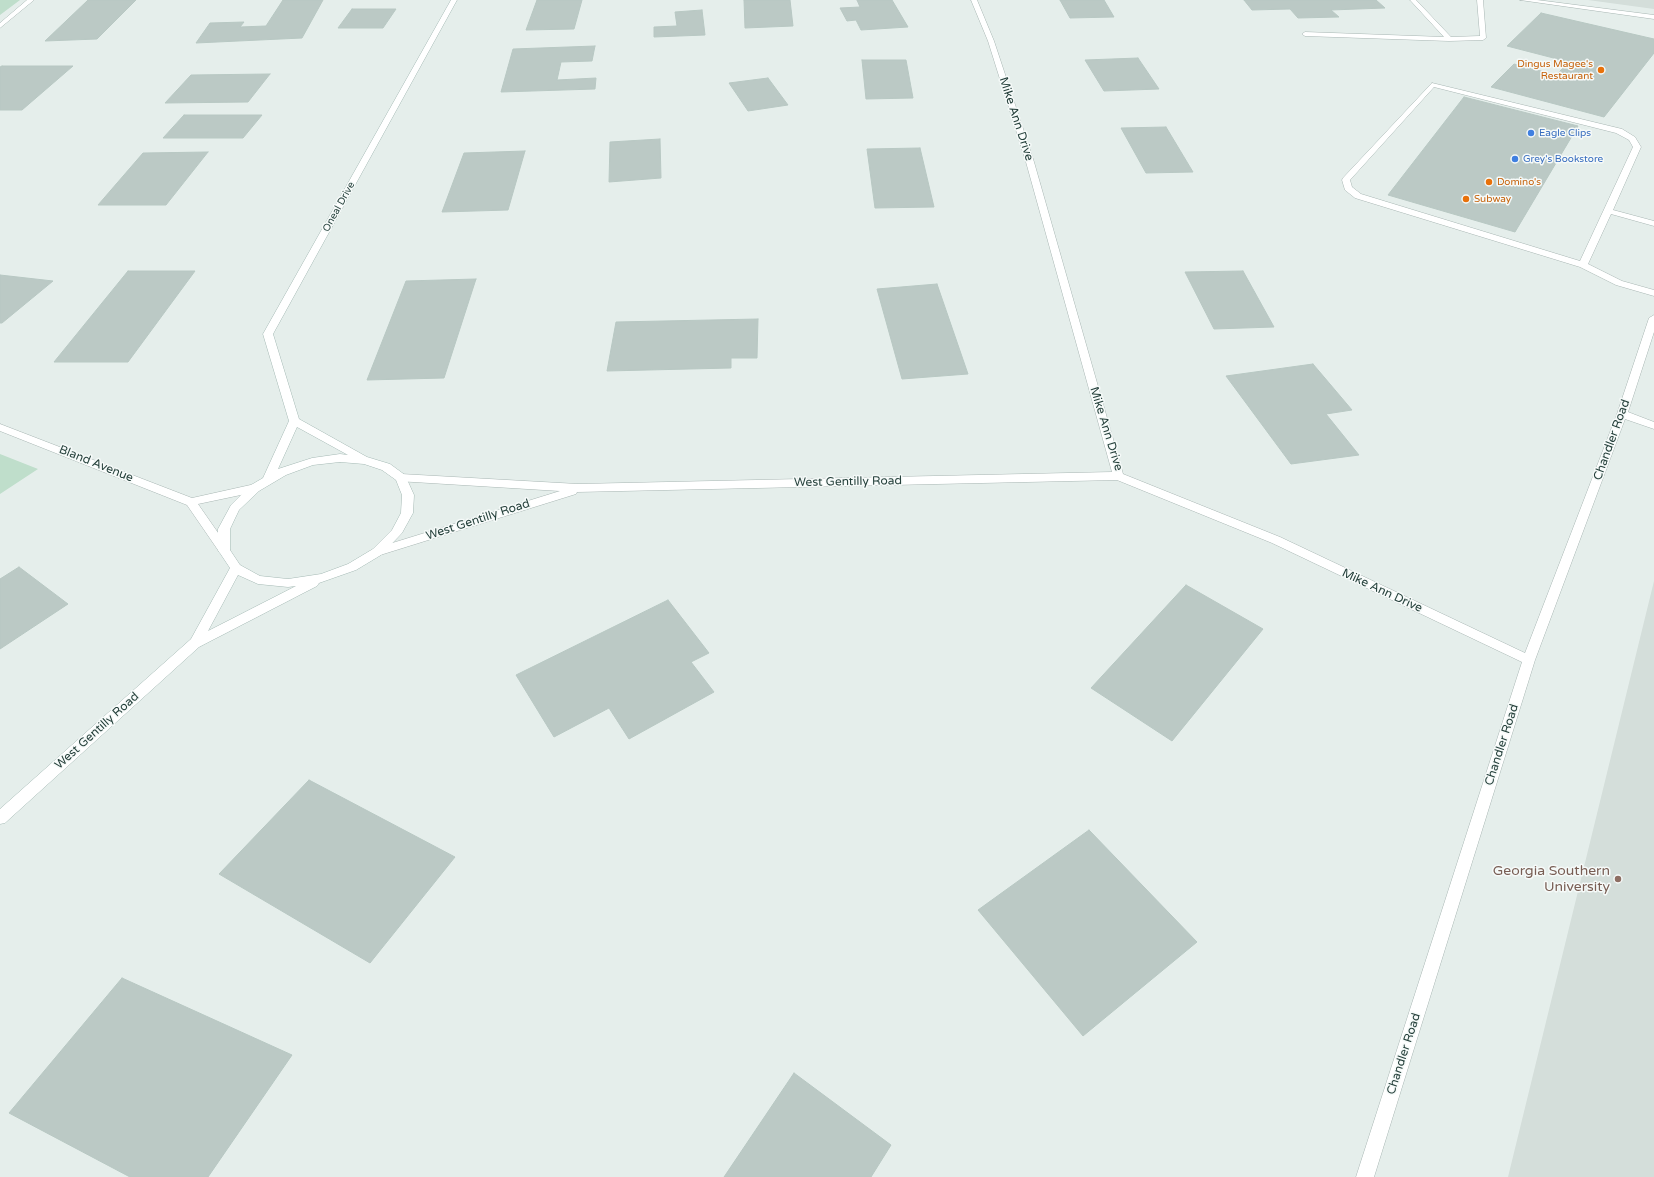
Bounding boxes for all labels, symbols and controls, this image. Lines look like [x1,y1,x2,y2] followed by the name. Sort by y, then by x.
[1517,58,1593,82] place label: Dingus Magee's Restaurant
[1596,65,1606,75] marker: Dingus Magee's Restaurant
[996,75,1036,163] street label: Mike Ann Drive
[1539,127,1591,139] place label: Eagle Clips
[1526,128,1536,138] marker: Eagle Clips
[1523,153,1603,165] place label: Grey's Bookstore
[1510,154,1520,164] marker: Grey's Bookstore
[1497,176,1541,188] place label: Domino's
[1484,177,1494,187] marker: Domino's
[320,180,358,234] street label: Oneal Drive
[1474,193,1511,205] place label: Subway
[1461,194,1471,204] marker: Subway
[1086,385,1126,473] street label: Mike Ann Drive
[1591,398,1633,482] street label: Chandler Road
[57,443,135,485] street label: Bland Avenue
[794,474,902,490] street label: West Gentilly Road
[424,496,532,544] street label: West Gentilly Road
[1340,566,1424,616] street label: Mike Ann Drive
[52,689,142,773] street label: West Gentilly Road
[1482,702,1522,788] street label: Chandler Road
[1493,863,1610,896] place label: Georgia Southern University
[1613,874,1623,884] marker: Georgia Southern University
[1384,1011,1424,1097] street label: Chandler Road

